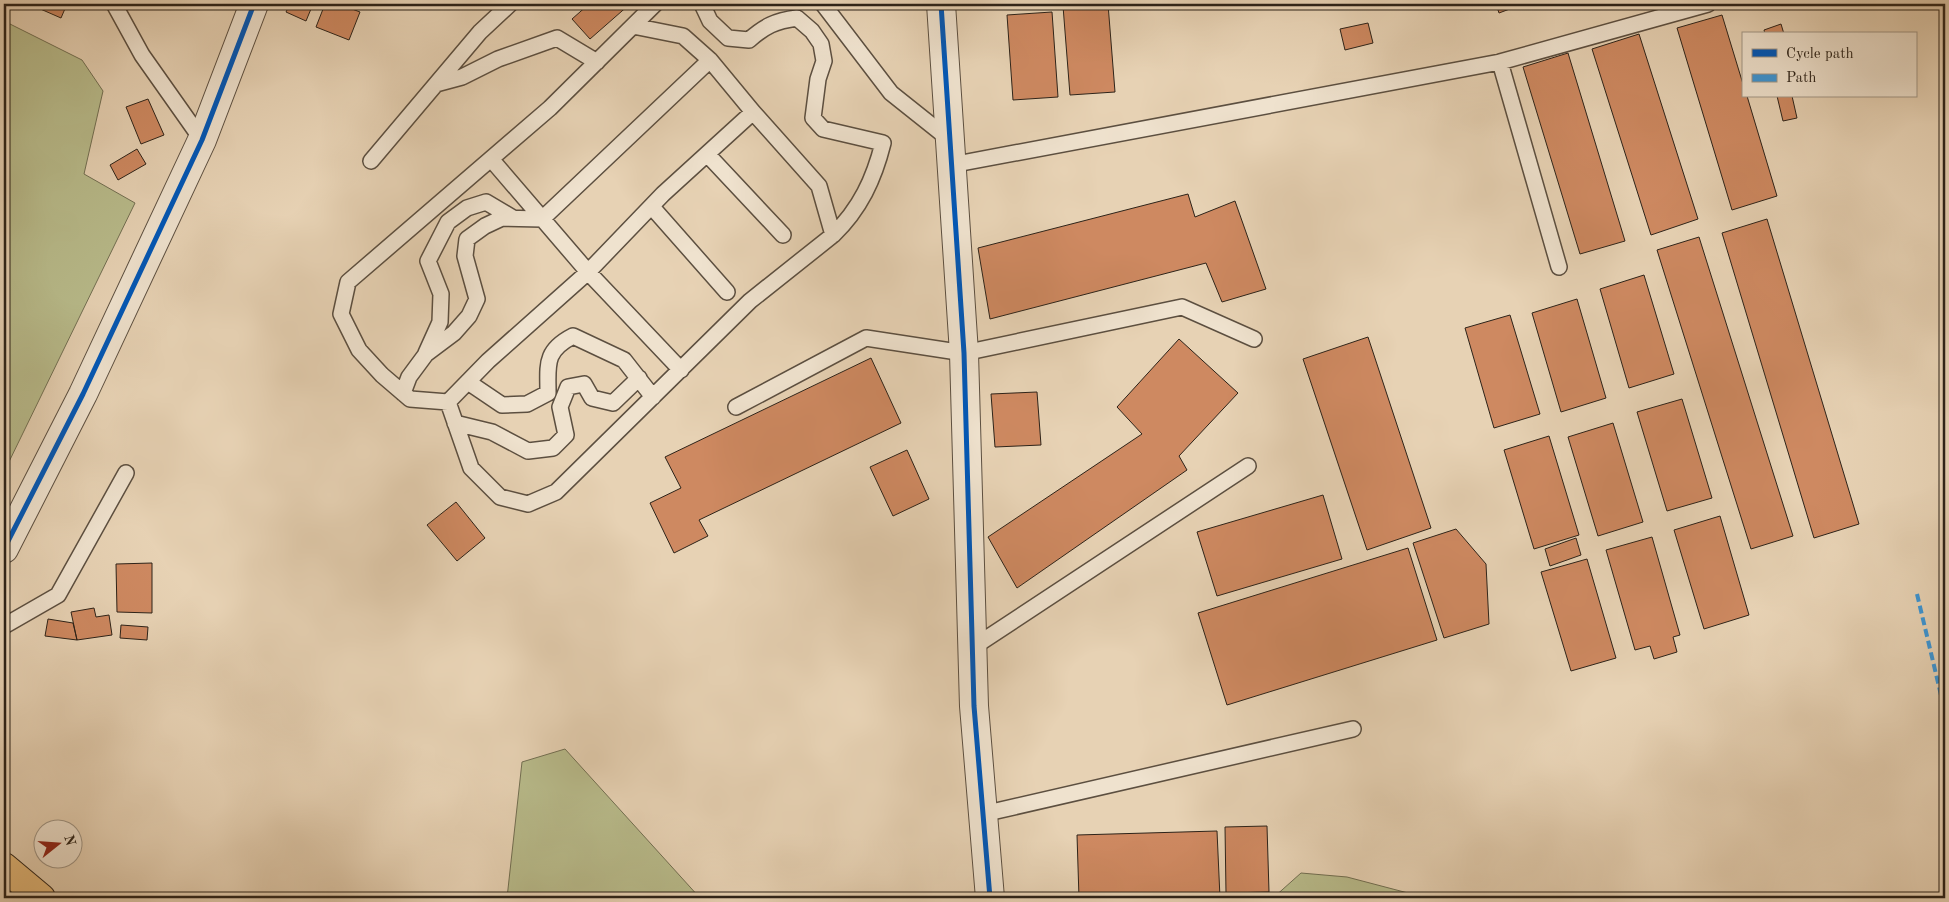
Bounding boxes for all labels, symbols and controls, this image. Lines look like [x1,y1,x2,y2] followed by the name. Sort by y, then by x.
[1742,32,1916,98] legend
[1786,47,1854,62] text: Cycle path
[1786,71,1816,86] text: Path
[32,820,82,870] north arrow
[61,833,78,848] text: N

